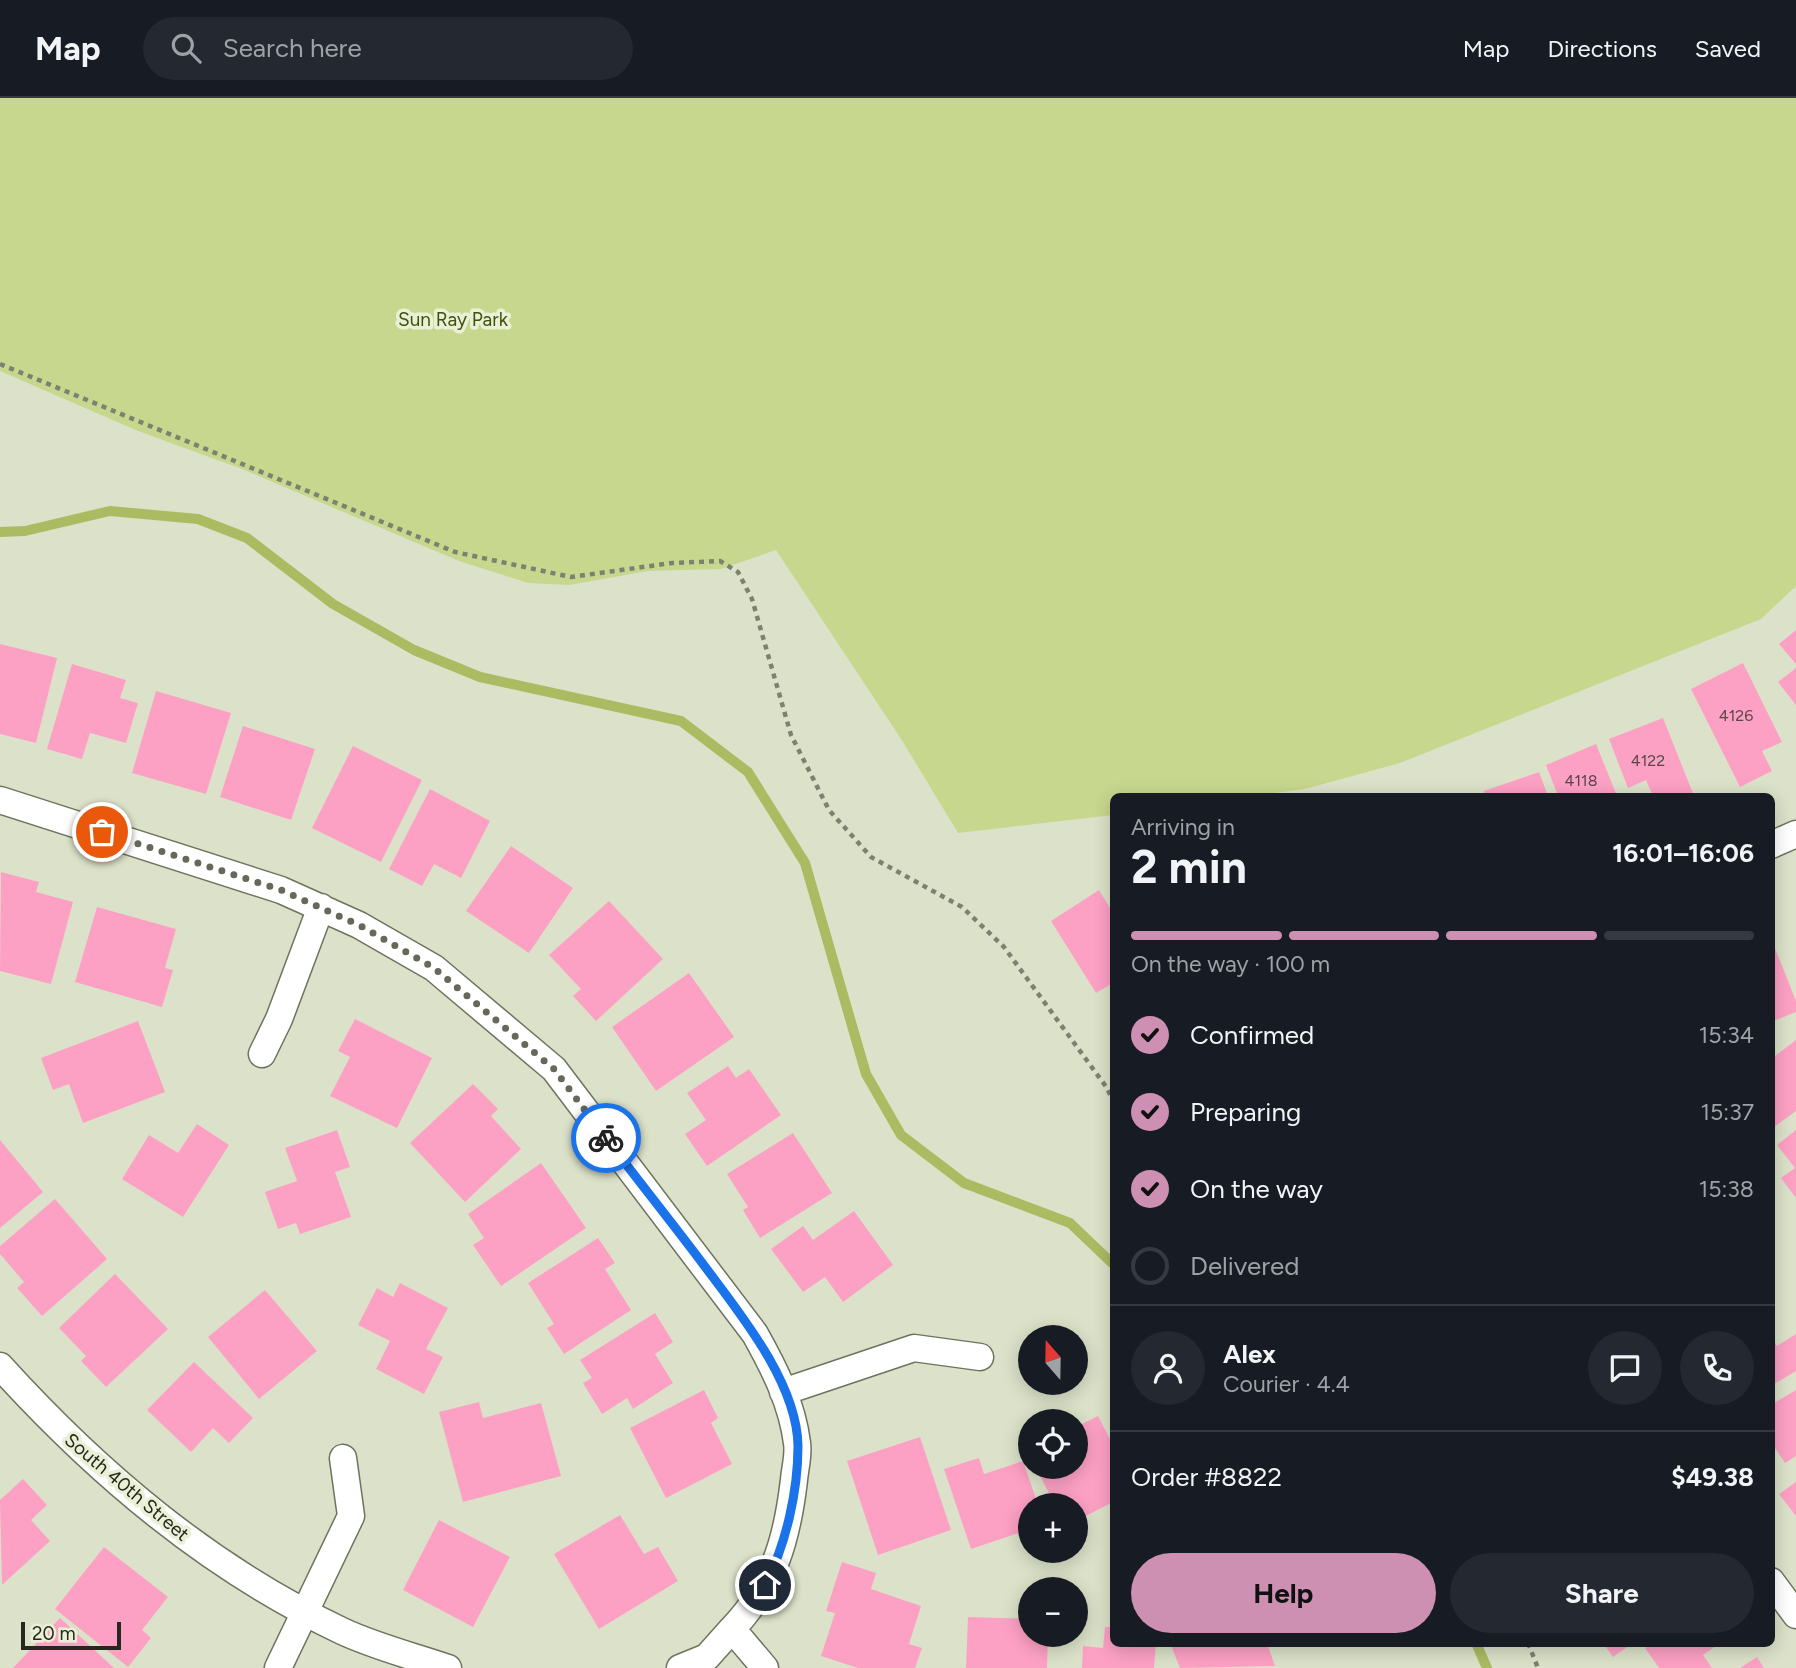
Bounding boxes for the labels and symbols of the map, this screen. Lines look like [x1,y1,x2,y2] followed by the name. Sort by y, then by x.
[398,308,509,331] park label: Sun Ray Park
[1719,706,1753,725] house number: 4126
[1631,751,1665,770] house number: 4122
[1565,771,1597,790] house number: 4118
[72,802,132,862] pin
[571,1103,641,1173] courier
[1018,1325,1088,1395] north arrow
[60,1428,194,1546] street label: South 40th Street
[735,1555,795,1615] pin
[21,1619,121,1651] scale bar

